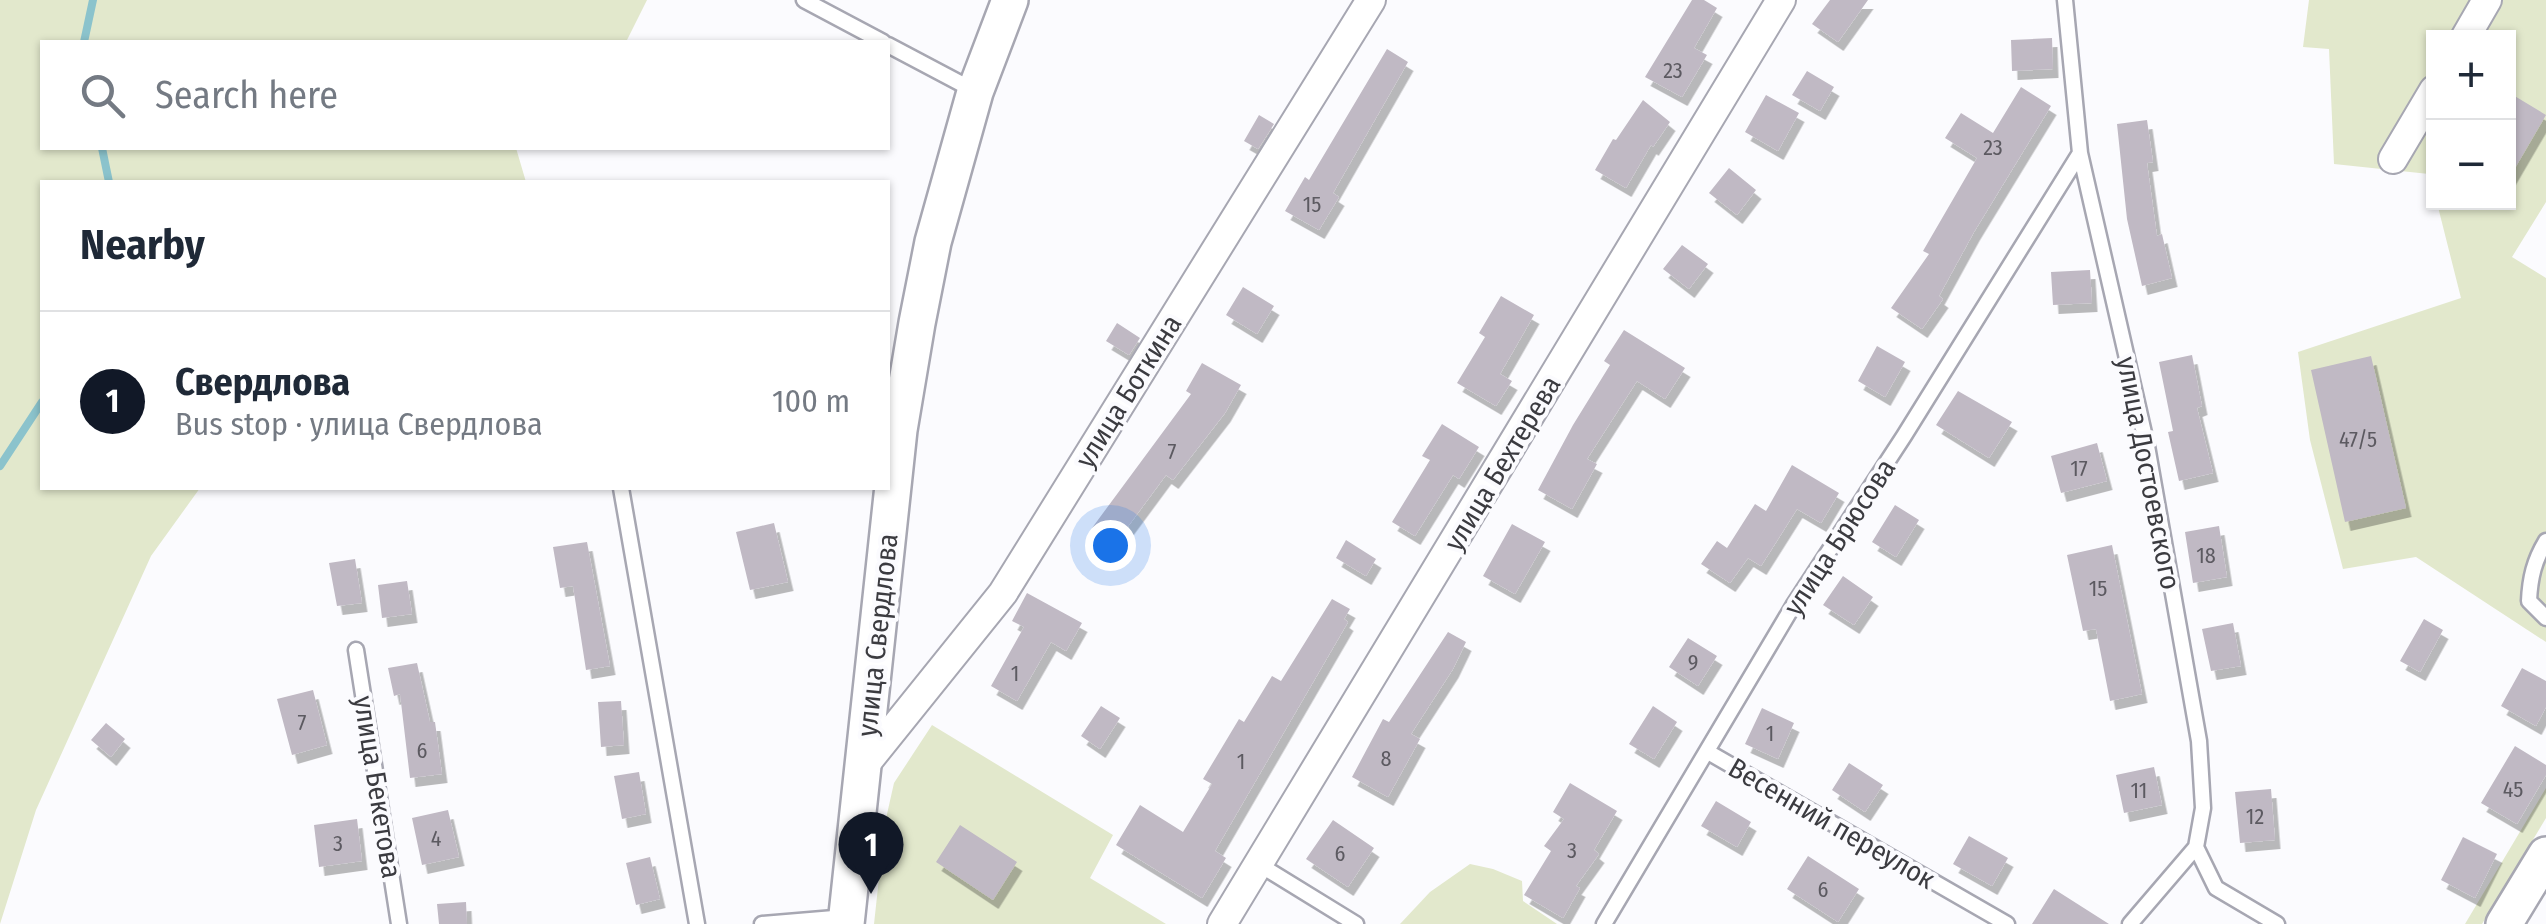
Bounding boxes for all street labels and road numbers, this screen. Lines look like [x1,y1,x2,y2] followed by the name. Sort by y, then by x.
[1068,309,1188,474] street label: улица Боткина
[2110,354,2187,592] street label: улица Достоевского
[1437,370,1568,557] street label: улица Бехтерева
[1777,453,1902,622] street label: улица Брюсова
[850,532,905,738] street label: улица Свердлова
[347,694,408,881] street label: улица Бекетова
[1723,751,1941,896] street label: Весенний переулок

